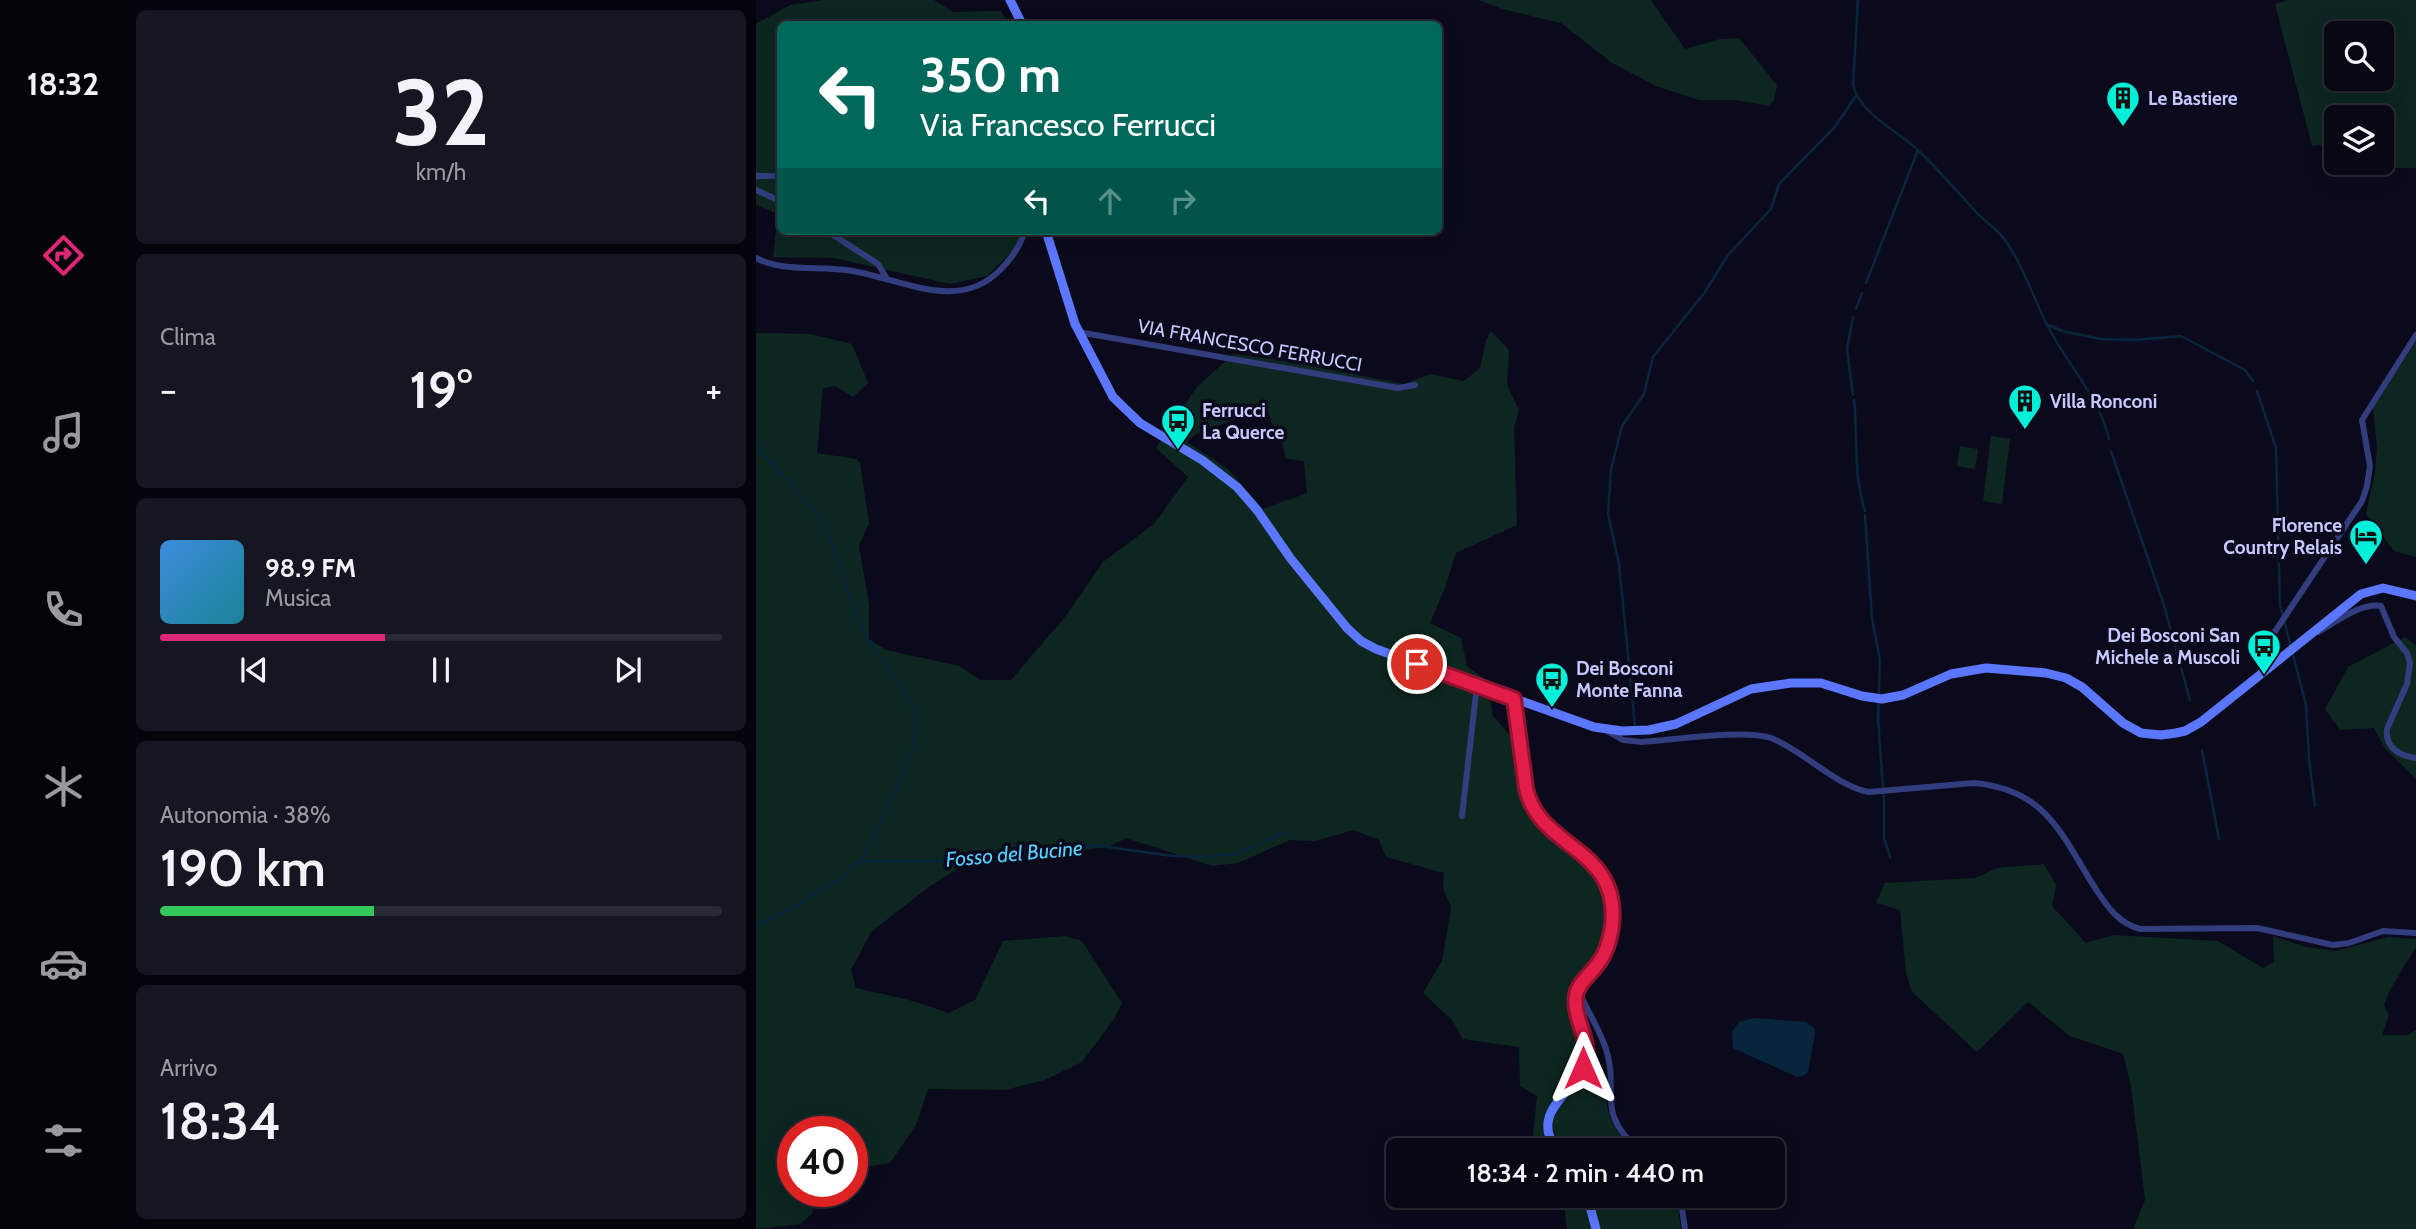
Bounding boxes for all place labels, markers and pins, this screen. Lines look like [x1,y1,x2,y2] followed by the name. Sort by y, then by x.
[2104,79,2142,128] building icon: Le Bastiere
[2148,87,2238,110] place label: Le Bastiere
[2006,382,2044,431] building icon: Villa Ronconi
[2050,390,2157,413] place label: Villa Ronconi
[1202,399,1285,444] place label: Ferrucci La Querce
[1159,402,1197,451] bus stop icon: Ferrucci La Querce
[2223,514,2342,559] place label: Florence Country Relais
[2347,517,2385,566] hotel icon: Florence Country Relais
[2095,624,2240,669] place label: Dei Bosconi San Michele a Muscoli
[2245,627,2283,676] bus stop icon: Dei Bosconi San Michele a Muscoli
[1387,634,1447,694] pin
[1576,657,1683,702] place label: Dei Bosconi Monte Fanna
[1533,660,1571,709] bus stop icon: Dei Bosconi Monte Fanna

